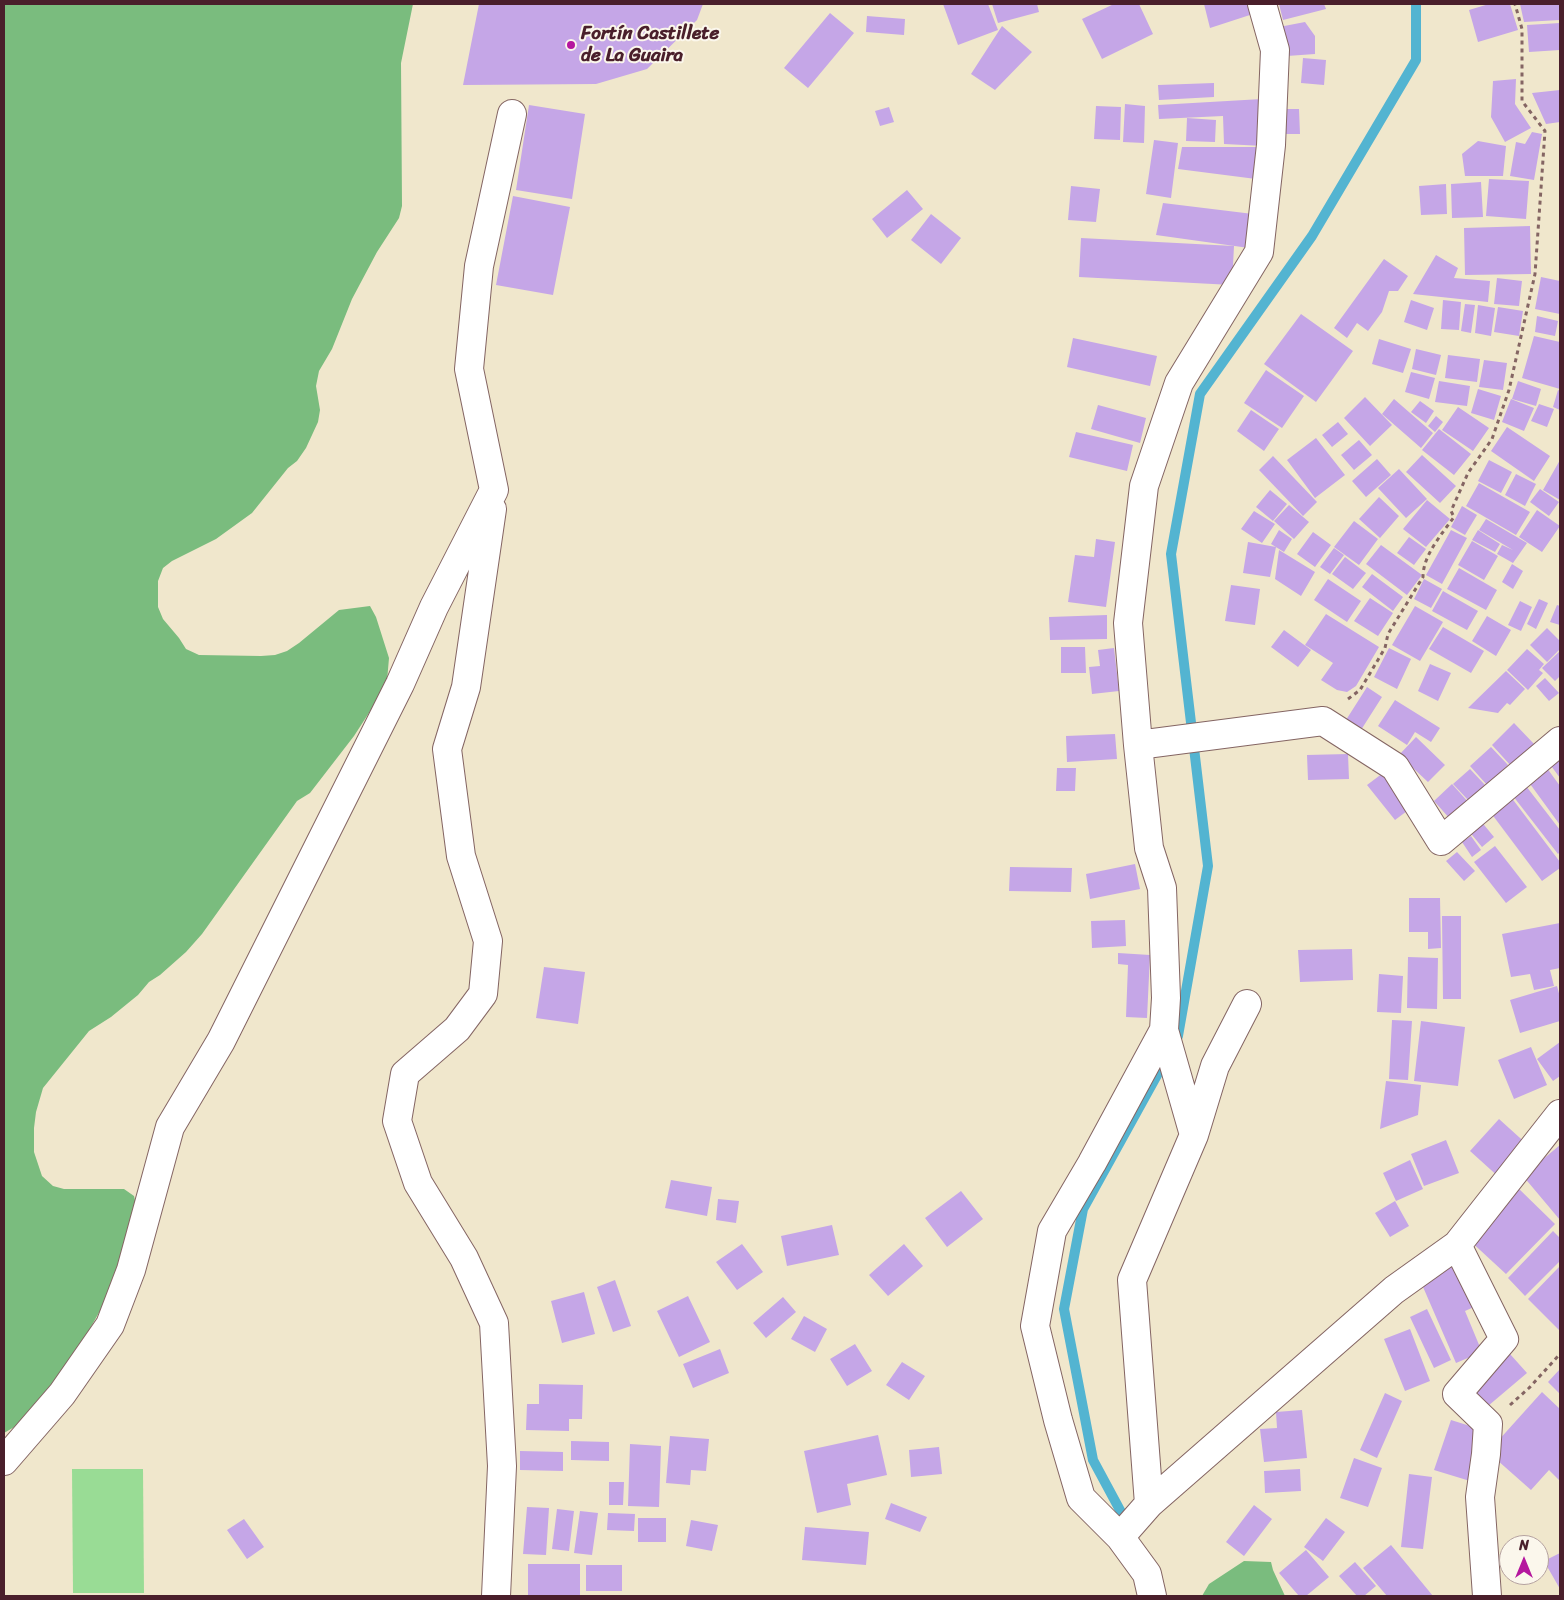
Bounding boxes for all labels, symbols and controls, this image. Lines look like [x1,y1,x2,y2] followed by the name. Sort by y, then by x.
[581,23,719,67] place label: Fortín Castillete de La Guaira
[565,39,577,51] marker: Fortín Castillete de La Guaira
[1519,1533,1529,1558] text: N
[1499,1535,1549,1585] north arrow

